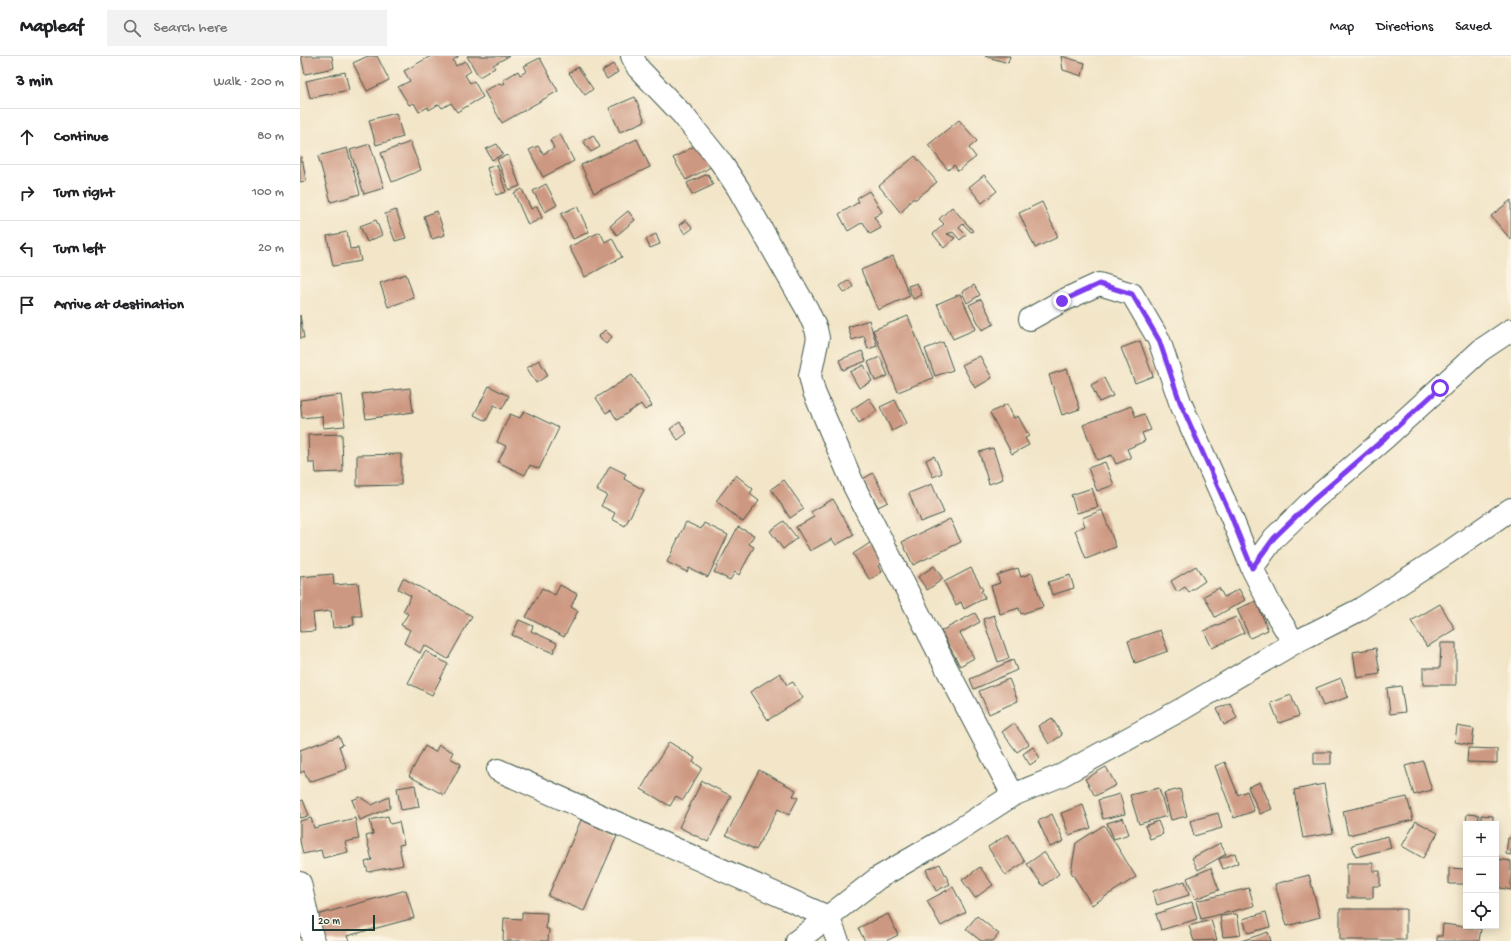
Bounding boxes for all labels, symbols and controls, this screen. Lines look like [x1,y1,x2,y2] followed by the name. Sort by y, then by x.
[107,10,387,46] search box
[20,16,83,39] text: Mapleaf
[121,17,143,39] icon: search
[153,19,227,37] text: Search here
[1330,19,1354,36] text: Map
[1376,19,1433,36] text: Directions
[1455,19,1491,36] text: Saved
[16,72,53,92] text: 3 min
[213,75,284,90] text: Walk · 200 m
[16,126,38,148] icon: ahead
[54,128,108,146] text: Continue
[257,129,284,144] text: 80 m
[16,182,38,204] icon: right
[54,184,114,202] text: Turn right
[252,185,284,200] text: 100 m
[16,238,38,260] icon: left
[54,240,105,258] text: Turn left
[258,241,284,256] text: 20 m
[1053,292,1071,310] route end
[16,294,38,316] icon: arrive
[54,296,184,314] text: Arrive at destination
[1431,379,1449,397] route start
[1463,821,1499,929] map controls
[1463,821,1499,857] button: +
[1463,857,1499,893] button: −
[1463,893,1499,929] button: locate
[312,913,375,932] scale bar
[318,916,340,928] text: 20 m

